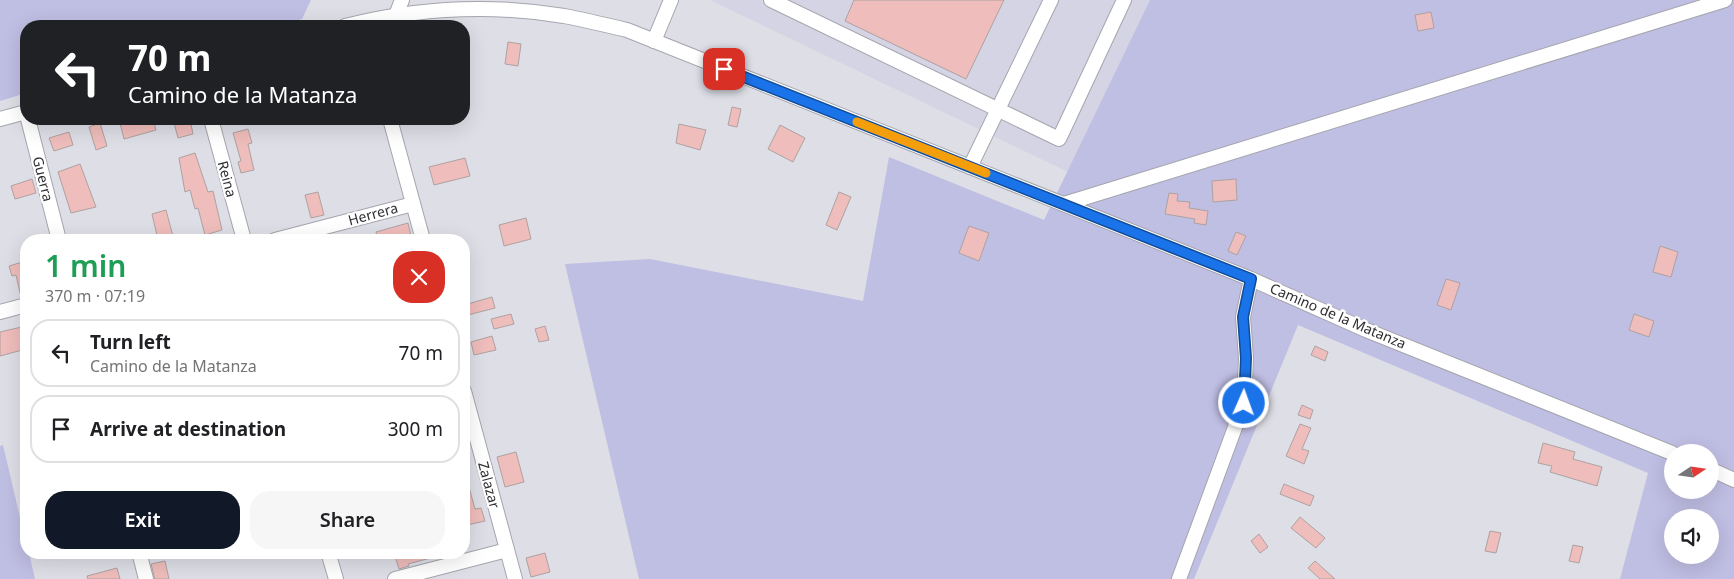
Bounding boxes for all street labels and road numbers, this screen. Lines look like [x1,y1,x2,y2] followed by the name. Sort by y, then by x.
[29,154,58,203] street label: Guerra
[214,159,241,199] street label: Reina
[346,198,400,229] street label: Herrera
[1267,278,1409,353] street label: Camino de la Matanza
[474,459,505,511] street label: Zalazar

